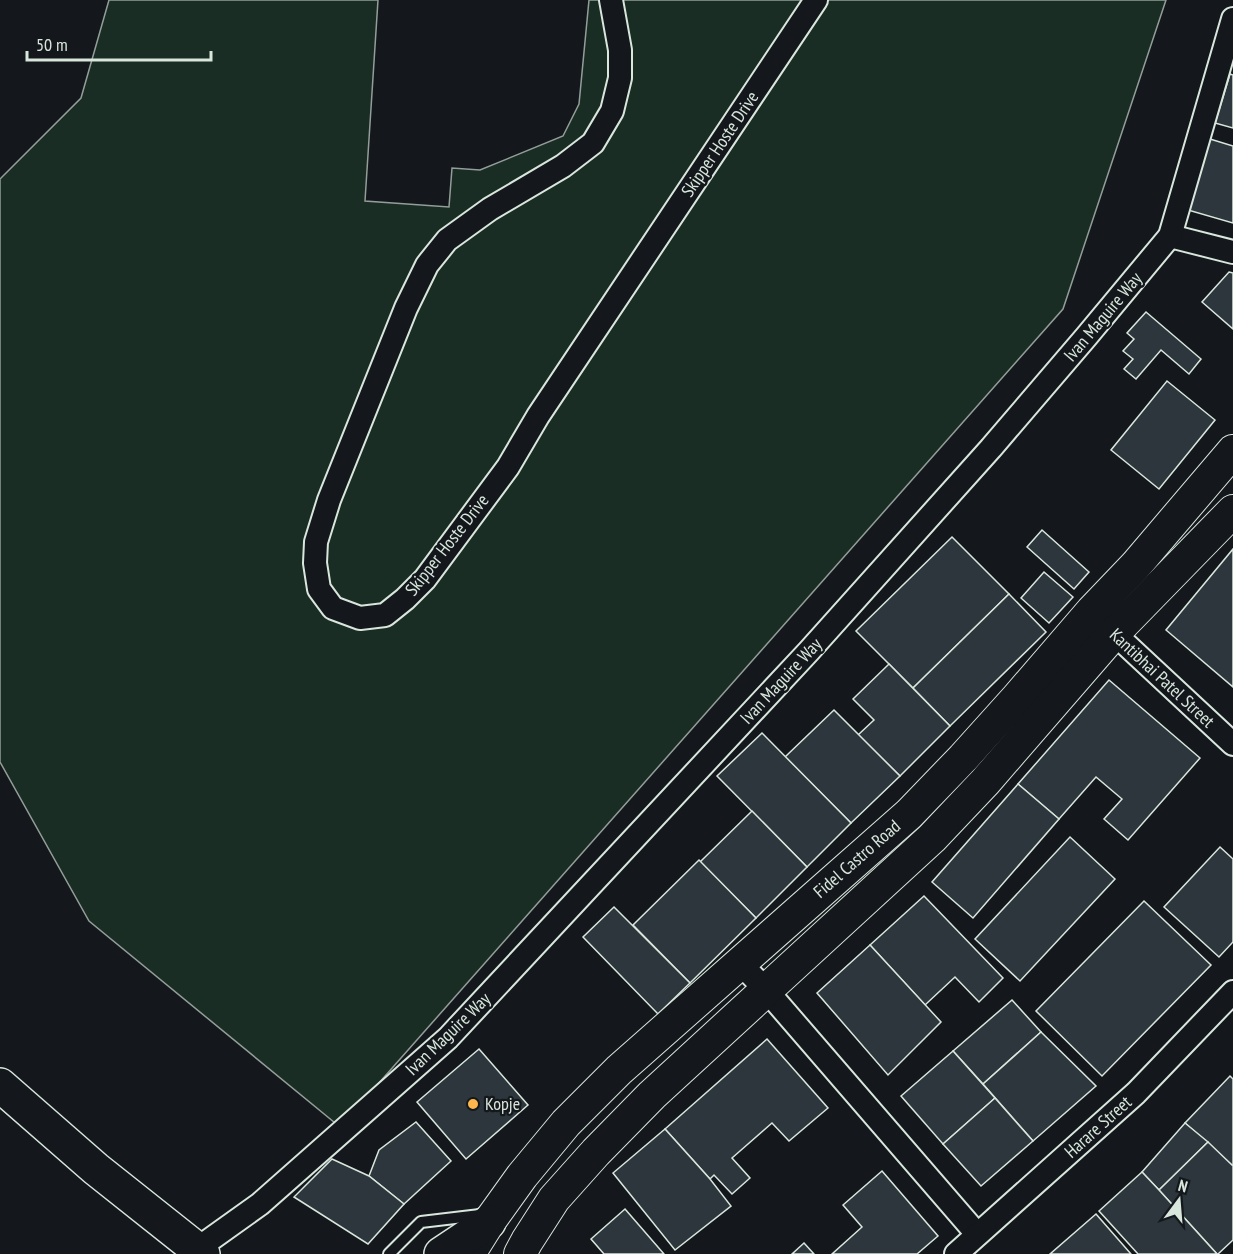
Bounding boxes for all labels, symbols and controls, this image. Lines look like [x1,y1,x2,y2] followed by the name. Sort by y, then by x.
[27,24,212,62] scale bar
[36,33,68,56] text: 50 m
[676,86,763,201] street label: Skipper Hoste Drive
[1059,267,1147,366] street label: Ivan Maguire Way
[400,489,493,600] street label: Skipper Hoste Drive
[1105,623,1220,732] street label: Kantibhai Patel Street
[735,633,827,729] street label: Ivan Maguire Way
[808,814,905,903] street label: Fidel Castro Road
[400,987,495,1080] street label: Ivan Maguire Way
[1059,1090,1136,1163] street label: Harare Street
[485,1092,520,1115] place label: Kopje
[466,1097,480,1111] marker: Kopje
[1149,1170,1209,1230] north arrow
[1176,1175,1190,1196] text: N

